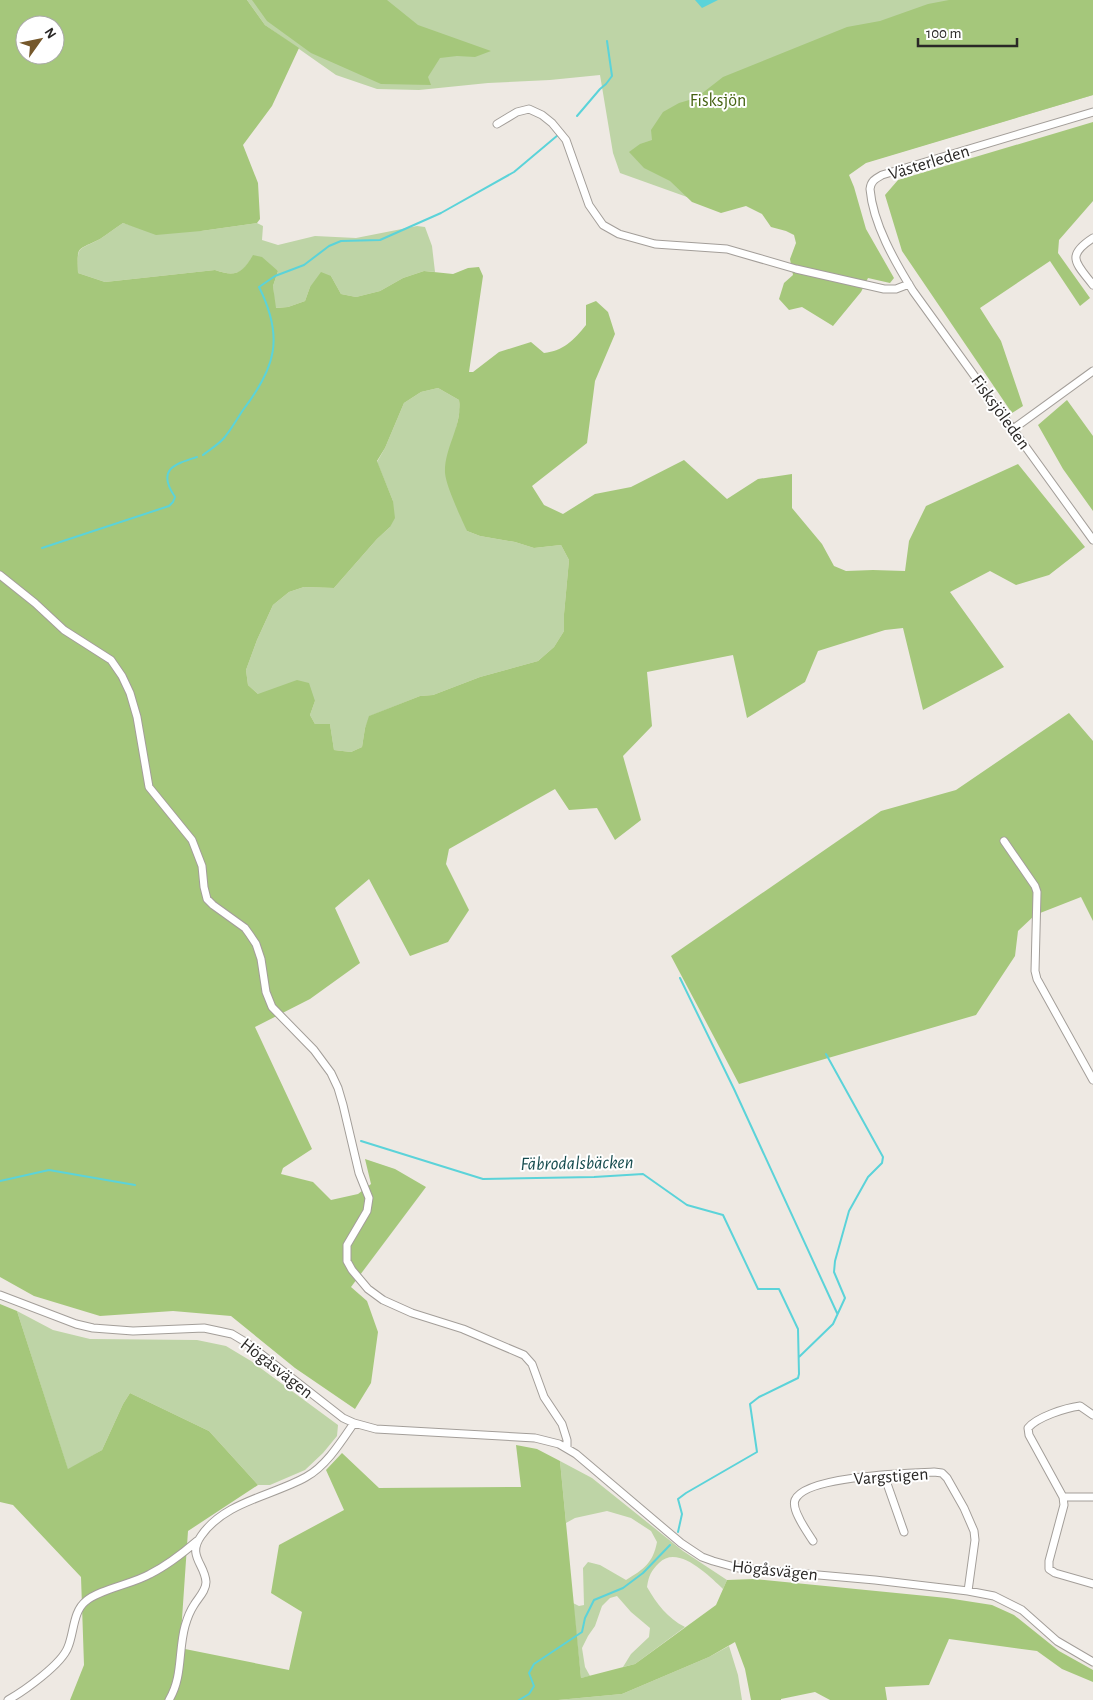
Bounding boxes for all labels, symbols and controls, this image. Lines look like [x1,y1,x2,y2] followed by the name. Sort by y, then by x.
[15,15,65,65] north arrow
[918,15,1017,47] scale bar
[42,26,59,41] text: N
[926,26,961,41] text: 100 m
[690,92,746,110] park label: Fisksjön
[887,142,972,184] street label: Västerleden
[967,372,1033,453] street label: Fisksjöleden
[520,1153,634,1174] water label: Fäbrodalsbäcken
[237,1335,316,1402] street label: Högåsvägen
[853,1465,929,1489] street label: Vargstigen
[731,1558,819,1584] street label: Högåsvägen

